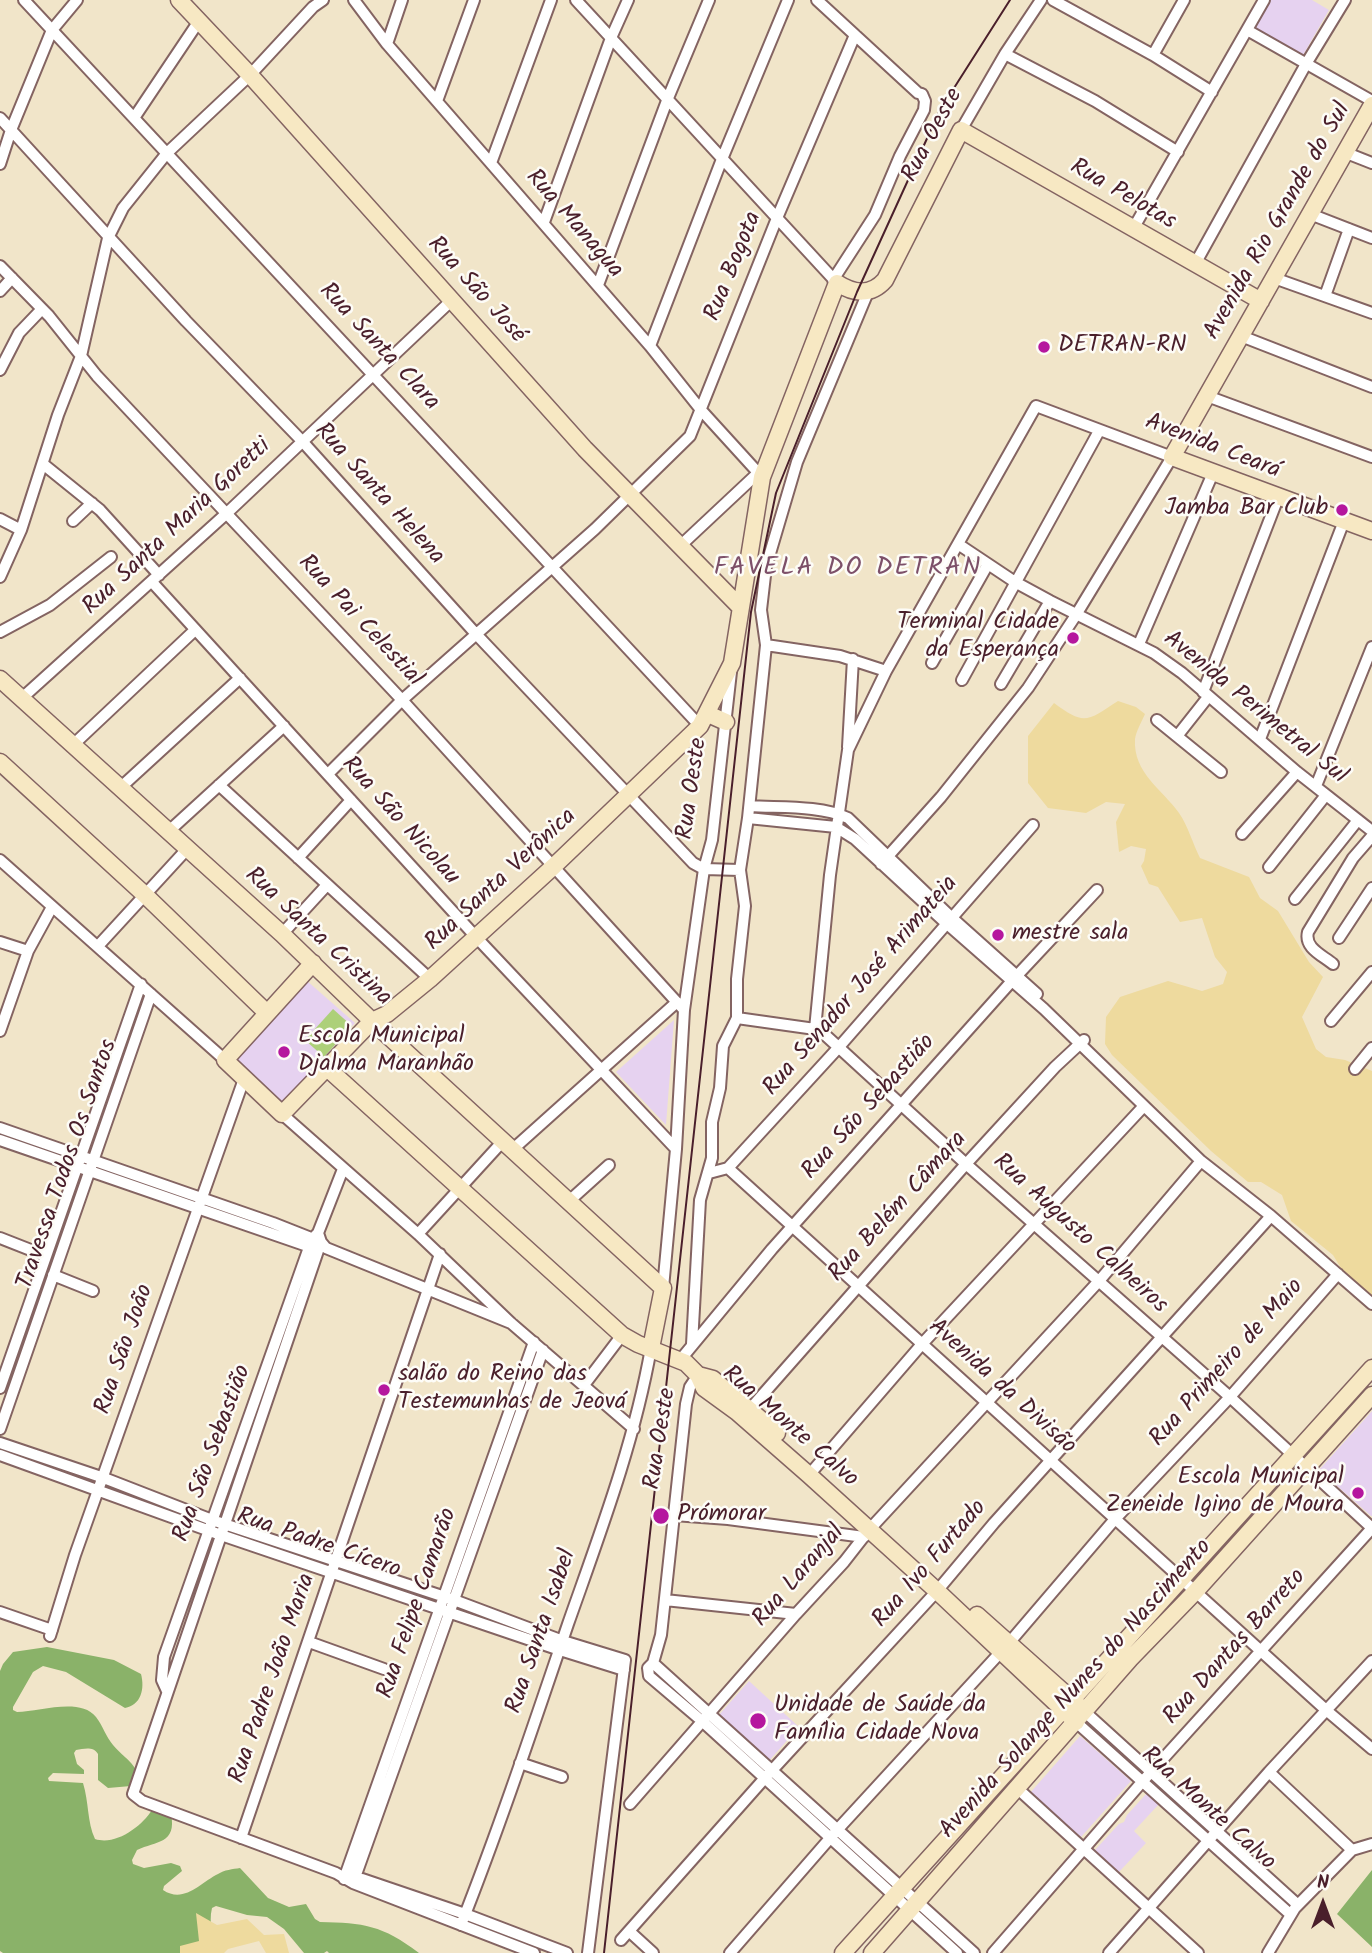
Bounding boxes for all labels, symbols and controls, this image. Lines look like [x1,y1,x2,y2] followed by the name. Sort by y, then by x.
[897,84,971,188] street label: Rua Oeste
[1199,98,1359,346] street label: Avenida Rio Grande do Sul
[1064,154,1180,238] street label: Rua Pelotas
[518,165,628,285] street label: Rua Managua
[700,208,770,326] street label: Rua Bogota
[420,232,530,350] street label: Rua São José
[312,278,444,418] street label: Rua Santa Clara
[1058,333,1186,361] place label: DETRAN-RN
[1036,339,1052,355] marker: DETRAN-RN
[1140,409,1284,487] street label: Avenida Ceará
[307,418,449,572] street label: Rua Santa Helena
[78,433,278,623] street label: Rua Santa Maria Goretti
[1164,496,1328,524] place label: Jamba Bar Club
[1334,502,1350,518] marker: Jamba Bar Club
[290,550,428,694] street label: Rua Pai Celestial
[716,554,980,586] district label: FAVELA DO DETRAN
[897,610,1059,666] place label: Terminal Cidade da Esperança
[1156,626,1352,792] street label: Avenida Perimetral Sul
[1065,630,1081,646] marker: Terminal Cidade da Esperança
[673,736,715,842] street label: Rua Oeste
[334,752,464,892] street label: Rua São Nicolau
[420,804,584,958] street label: Rua Santa Verônica
[237,862,397,1014] street label: Rua Santa Cristina
[758,871,966,1103] street label: Rua Senador José Arimateia
[1012,921,1128,949] place label: mestre sala
[990,927,1006,943] marker: mestre sala
[298,1024,474,1080] place label: Escola Municipal Djalma Maranhão
[797,1029,943,1187] street label: Rua São Sebastião
[13,1036,125,1294] street label: Travessa Todos Os Santos
[276,1044,292,1060] marker: Escola Municipal Djalma Maranhão
[824,1127,974,1289] street label: Rua Belém Câmara
[986,1149,1172,1321] street label: Rua Augusto Calheiros
[1145,1274,1311,1454] street label: Rua Primeiro de Maio
[90,1281,162,1419] street label: Rua São João
[921,1314,1081,1462] street label: Avenida da Divisão
[715,1361,863,1495] street label: Rua Monte Calvo
[169,1362,259,1546] street label: Rua São Sebastião
[398,1362,626,1418] place label: salão do Reino das Testemunhas de Jeová
[376,1382,392,1398] marker: salão do Reino das Testemunhas de Jeová
[640,1386,684,1492] street label: Rua Oeste
[1106,1465,1344,1521] place label: Escola Municipal Zeneide Igino de Moura
[1350,1485,1366,1501] marker: Escola Municipal Zeneide Igino de Moura
[868,1495,994,1635] street label: Rua Ivo Furtado
[677,1502,766,1530] place label: Prómorar
[232,1503,404,1587] street label: Rua Padre Cícero
[373,1505,465,1703] street label: Rua Felipe Camarão
[651,1506,671,1526] marker: Prómorar
[748,1520,852,1634] street label: Rua Laranjal
[935,1534,1219,1846] street label: Avenida Solange Nunes do Nascimento
[501,1546,585,1718] street label: Rua Santa Isabel
[1158,1564,1314,1732] street label: Rua Dantas Barreto
[225,1570,323,1788] street label: Rua Padre João Maria
[774,1693,986,1749] place label: Unidade de Saúde da Família Cidade Nova
[748,1711,768,1731] marker: Unidade de Saúde da Família Cidade Nova
[1134,1742,1280,1878] street label: Rua Monte Calvo
[1317,1868,1329,1898] text: N
[1288,1869,1358,1939] north arrow

